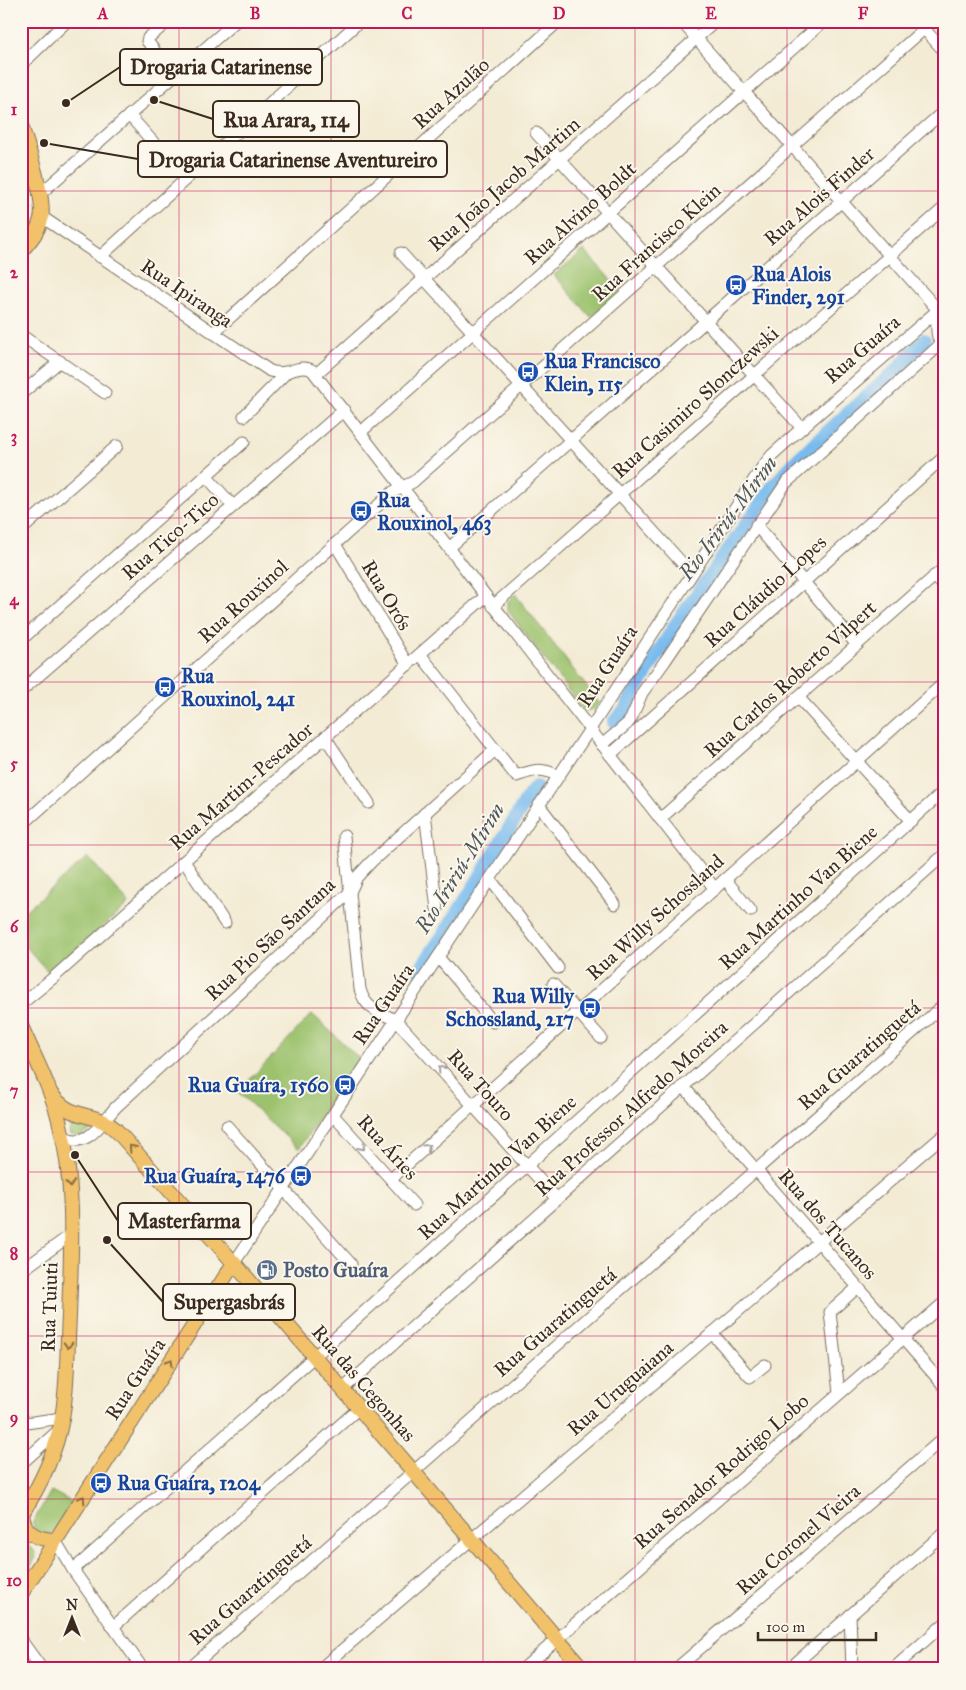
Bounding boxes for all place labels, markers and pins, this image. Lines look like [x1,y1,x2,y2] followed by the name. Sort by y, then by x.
[120,49,322,85] callout: Drogaria Catarinense
[213,101,359,137] callout: Rua Arara, 114
[138,141,447,177] callout: Drogaria Catarinense Aventureiro
[752,262,845,310] place label: Rua Alois Finder, 291
[724,273,748,297] bus stop icon: Rua Alois Finder, 291
[544,349,661,396] place label: Rua Francisco Klein, 115
[516,360,540,384] bus stop icon: Rua Francisco Klein, 115
[377,488,492,536] place label: Rua Rouxinol, 463
[349,499,373,523] bus stop icon: Rua Rouxinol, 463
[181,664,295,712] place label: Rua Rouxinol, 241
[153,675,177,699] bus stop icon: Rua Rouxinol, 241
[446,984,576,1031] place label: Rua Willy Schossland, 217
[578,996,602,1020] bus stop icon: Rua Willy Schossland, 217
[188,1073,329,1097] place label: Rua Guaíra, 1560
[333,1073,357,1097] bus stop icon: Rua Guaíra, 1560
[144,1164,287,1189] place label: Rua Guaíra, 1476
[289,1164,313,1188] bus stop icon: Rua Guaíra, 1476
[118,1203,251,1239] callout: Masterfarma
[255,1258,279,1282] fuel station icon: Posto Guaíra
[283,1258,389,1282] place label: Posto Guaíra
[163,1284,295,1320] callout: Supergasbrás
[89,1471,113,1495] bus stop icon: Rua Guaíra, 1204
[117,1471,261,1496] place label: Rua Guaíra, 1204

